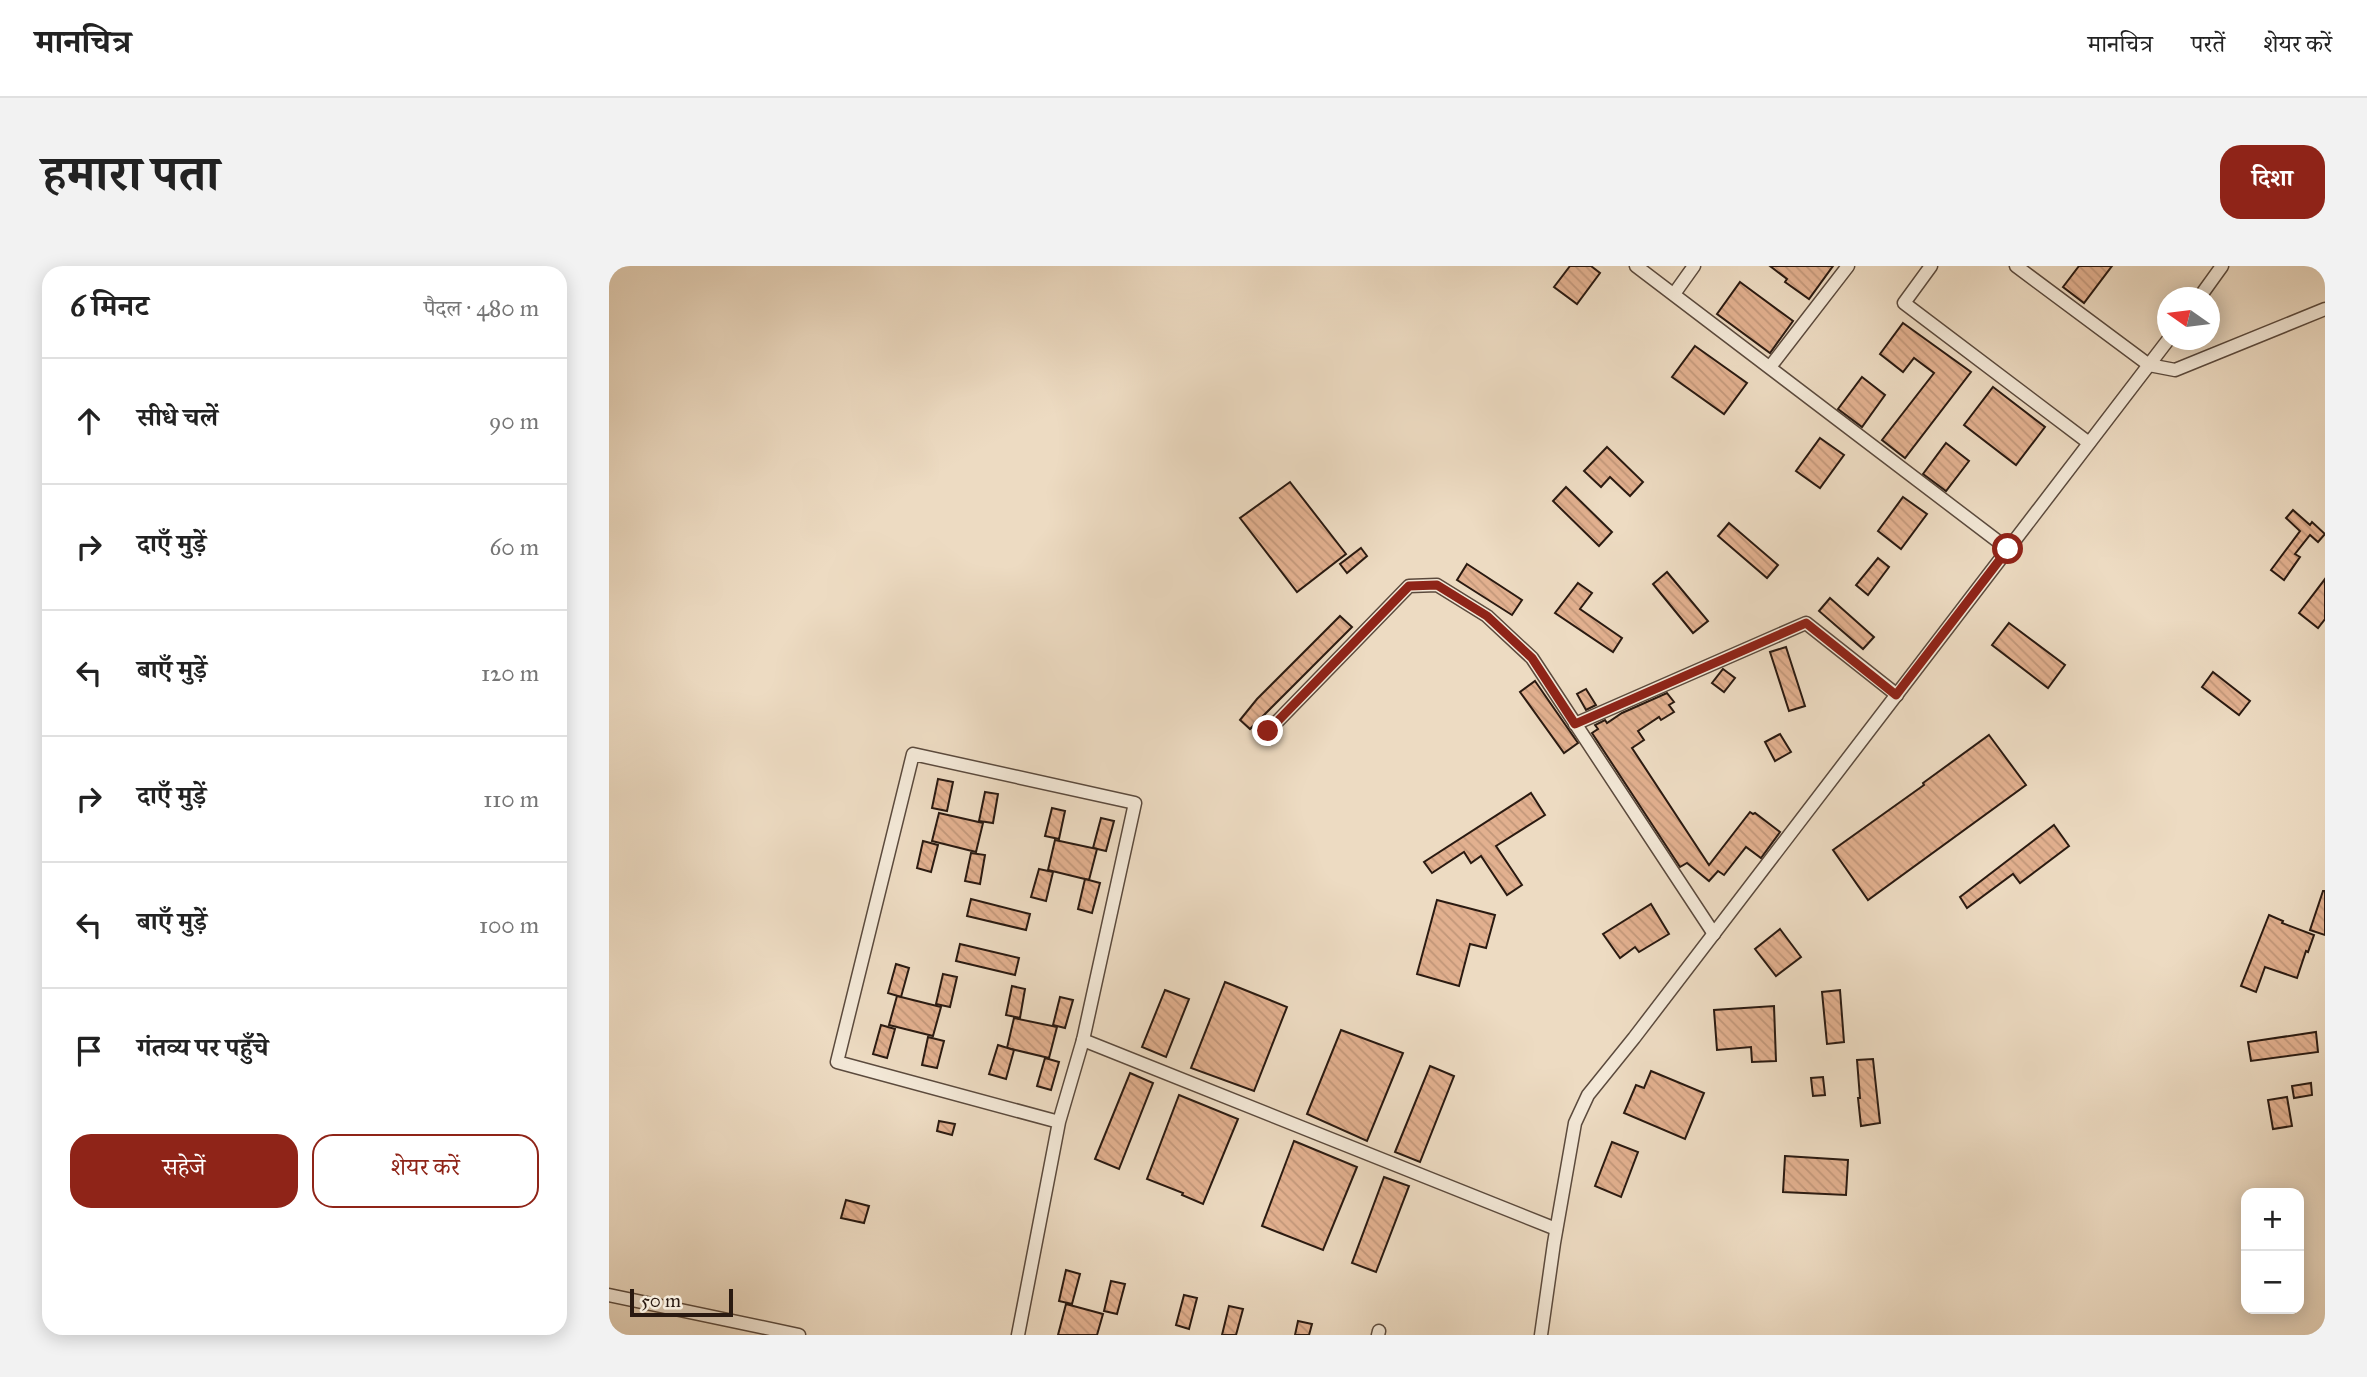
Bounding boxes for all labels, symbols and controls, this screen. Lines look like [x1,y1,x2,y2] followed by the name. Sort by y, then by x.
[35,22,131,62] text: मानचित्र
[2088,29,2153,59] text: मानचित्र
[2191,29,2225,59] text: परतें
[2263,29,2332,59] text: शेयर करें
[42,144,219,203] text: हमारा पता
[2220,145,2325,219] button: दिशा
[2157,287,2220,350] north arrow
[70,288,149,324] text: 6 मिनट
[424,294,539,322] text: पैदल · 480 m
[137,401,218,433] text: सीधे चलें
[70,402,108,440] icon: ahead
[489,407,539,435] text: 90 m
[137,527,206,559] text: दाएँ मुड़ें
[70,528,108,566] icon: right
[490,533,539,561] text: 60 m
[1992,533,2023,564] route start
[137,653,207,685] text: बाएँ मुड़ें
[70,654,108,692] icon: left
[481,659,539,687] text: 120 m
[1252,715,1283,746] route end
[137,779,206,811] text: दाएँ मुड़ें
[70,780,108,818] icon: right
[483,785,539,813] text: 110 m
[137,905,207,937] text: बाएँ मुड़ें
[70,906,108,944] icon: left
[479,911,539,939] text: 100 m
[137,1031,268,1063] text: गंतव्य पर पहुँचे
[70,1032,108,1070] icon: arrive
[70,1134,298,1208] button: सहेजें
[312,1134,539,1208] button: शेयर करें
[2241,1188,2304,1314] map controls
[2241,1188,2304,1251] button: +
[2241,1251,2304,1314] button: −
[630,1286,733,1318] scale bar
[641,1289,681,1312] text: 50 m

